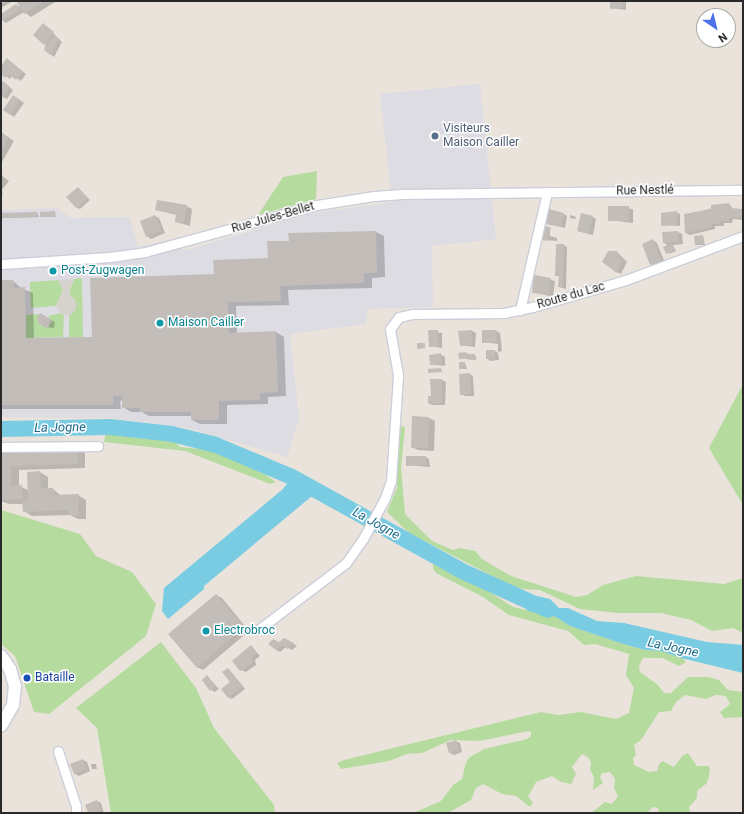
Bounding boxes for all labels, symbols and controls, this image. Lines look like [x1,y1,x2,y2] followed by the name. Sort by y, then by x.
[696,8,736,48] north arrow
[716,30,730,45] text: N
[443,122,519,150] place label: Visiteurs Maison Cailler
[430,131,440,141] marker: Visiteurs Maison Cailler
[616,183,674,199] street label: Rue Nestlé
[230,199,316,237] street label: Rue Jules-Bellet
[61,264,144,278] place label: Post-Zugwagen
[48,266,58,276] marker: Post-Zugwagen
[535,279,607,313] street label: Route du Lac
[168,316,244,330] place label: Maison Cailler
[155,318,165,328] marker: Maison Cailler
[34,420,86,436] water label: La Jogne
[350,505,402,543] water label: La Jogne
[214,624,275,638] place label: Electrobroc
[201,626,211,636] marker: Electrobroc
[646,635,700,661] water label: La Jogne
[35,671,75,685] place label: Bataille
[22,673,32,683] marker: Bataille

